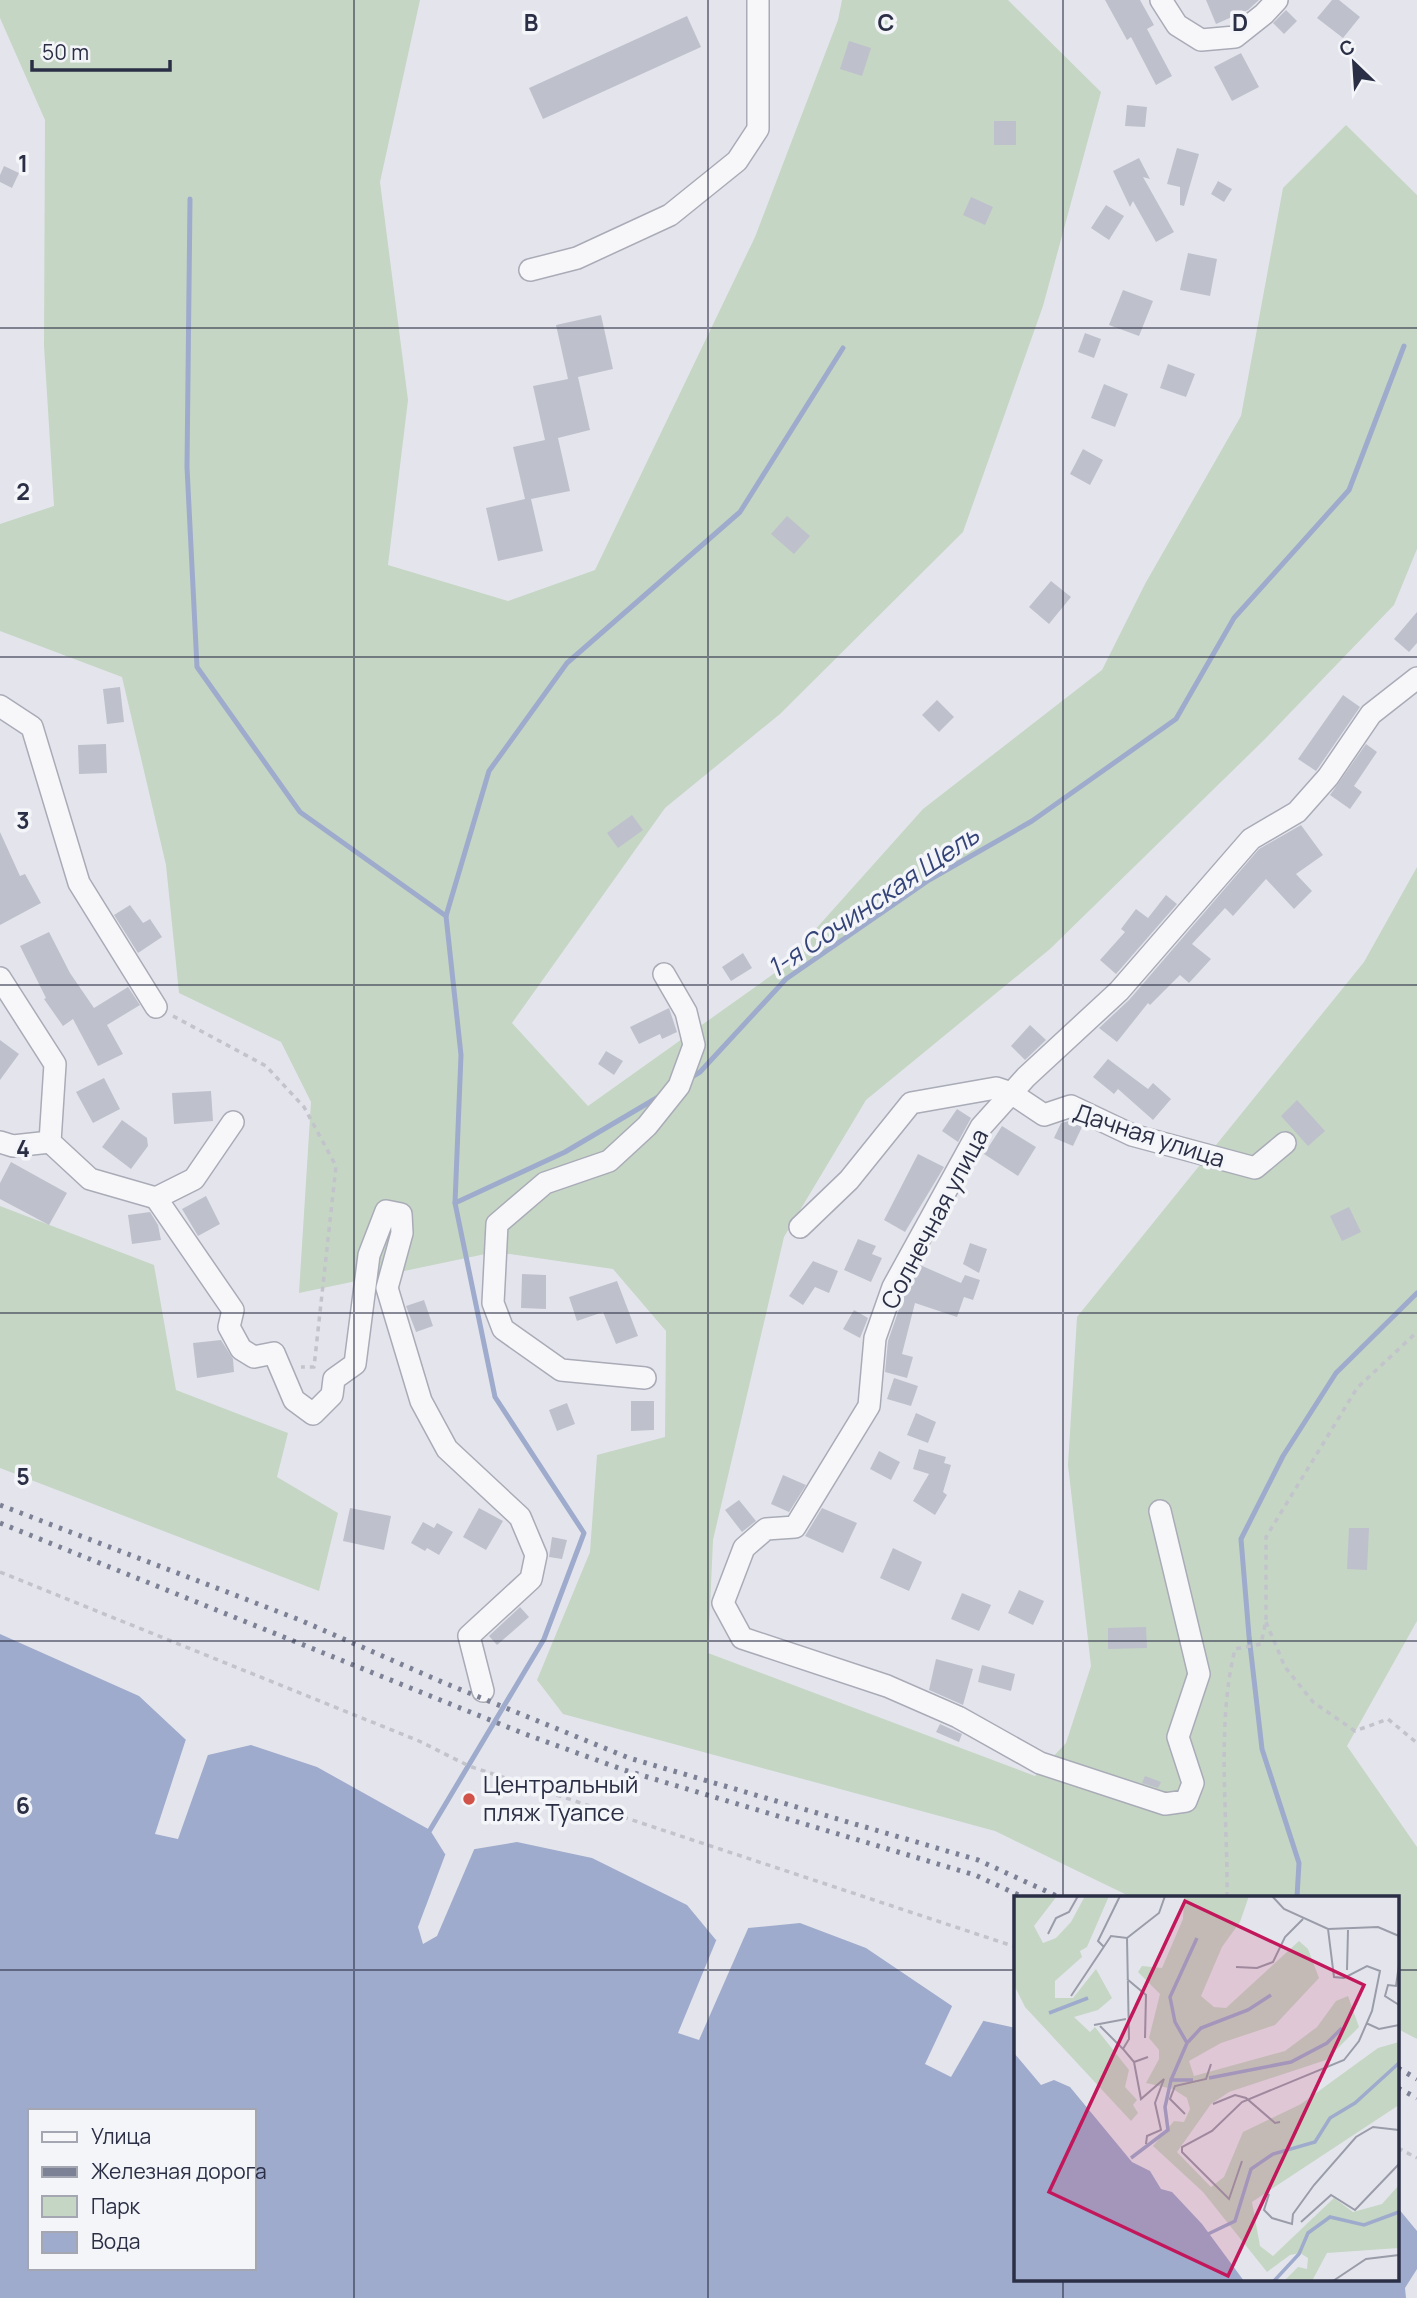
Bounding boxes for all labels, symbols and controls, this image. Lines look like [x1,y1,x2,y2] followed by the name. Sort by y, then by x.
[524,6,538,38] text: B
[878,6,895,38] text: C
[1232,6,1248,38] text: D
[32,28,170,72] scale bar
[1319,28,1389,98] north arrow
[1335,33,1359,62] text: С
[42,38,89,66] text: 50 m
[18,147,28,179] text: 1
[16,475,30,507] text: 2
[16,804,30,836] text: 3
[759,816,986,986] water label: 1-я Сочинская Щель
[1069,1095,1229,1175] street label: Дачная улица
[872,1122,995,1314] street label: Солнечная улица
[16,1132,30,1164] text: 4
[16,1460,30,1492] text: 5
[483,1767,638,1828] place label: Центральный пляж Туапсе
[16,1789,30,1821] text: 6
[461,1791,477,1807] marker: Центральный пляж Туапсе
[1014,1896,1400,2280] inset map
[28,2109,256,2270] legend
[91,2122,151,2150] text: Улица
[91,2157,267,2185] text: Железная дорога
[91,2192,141,2220] text: Парк
[91,2227,141,2255] text: Вода

